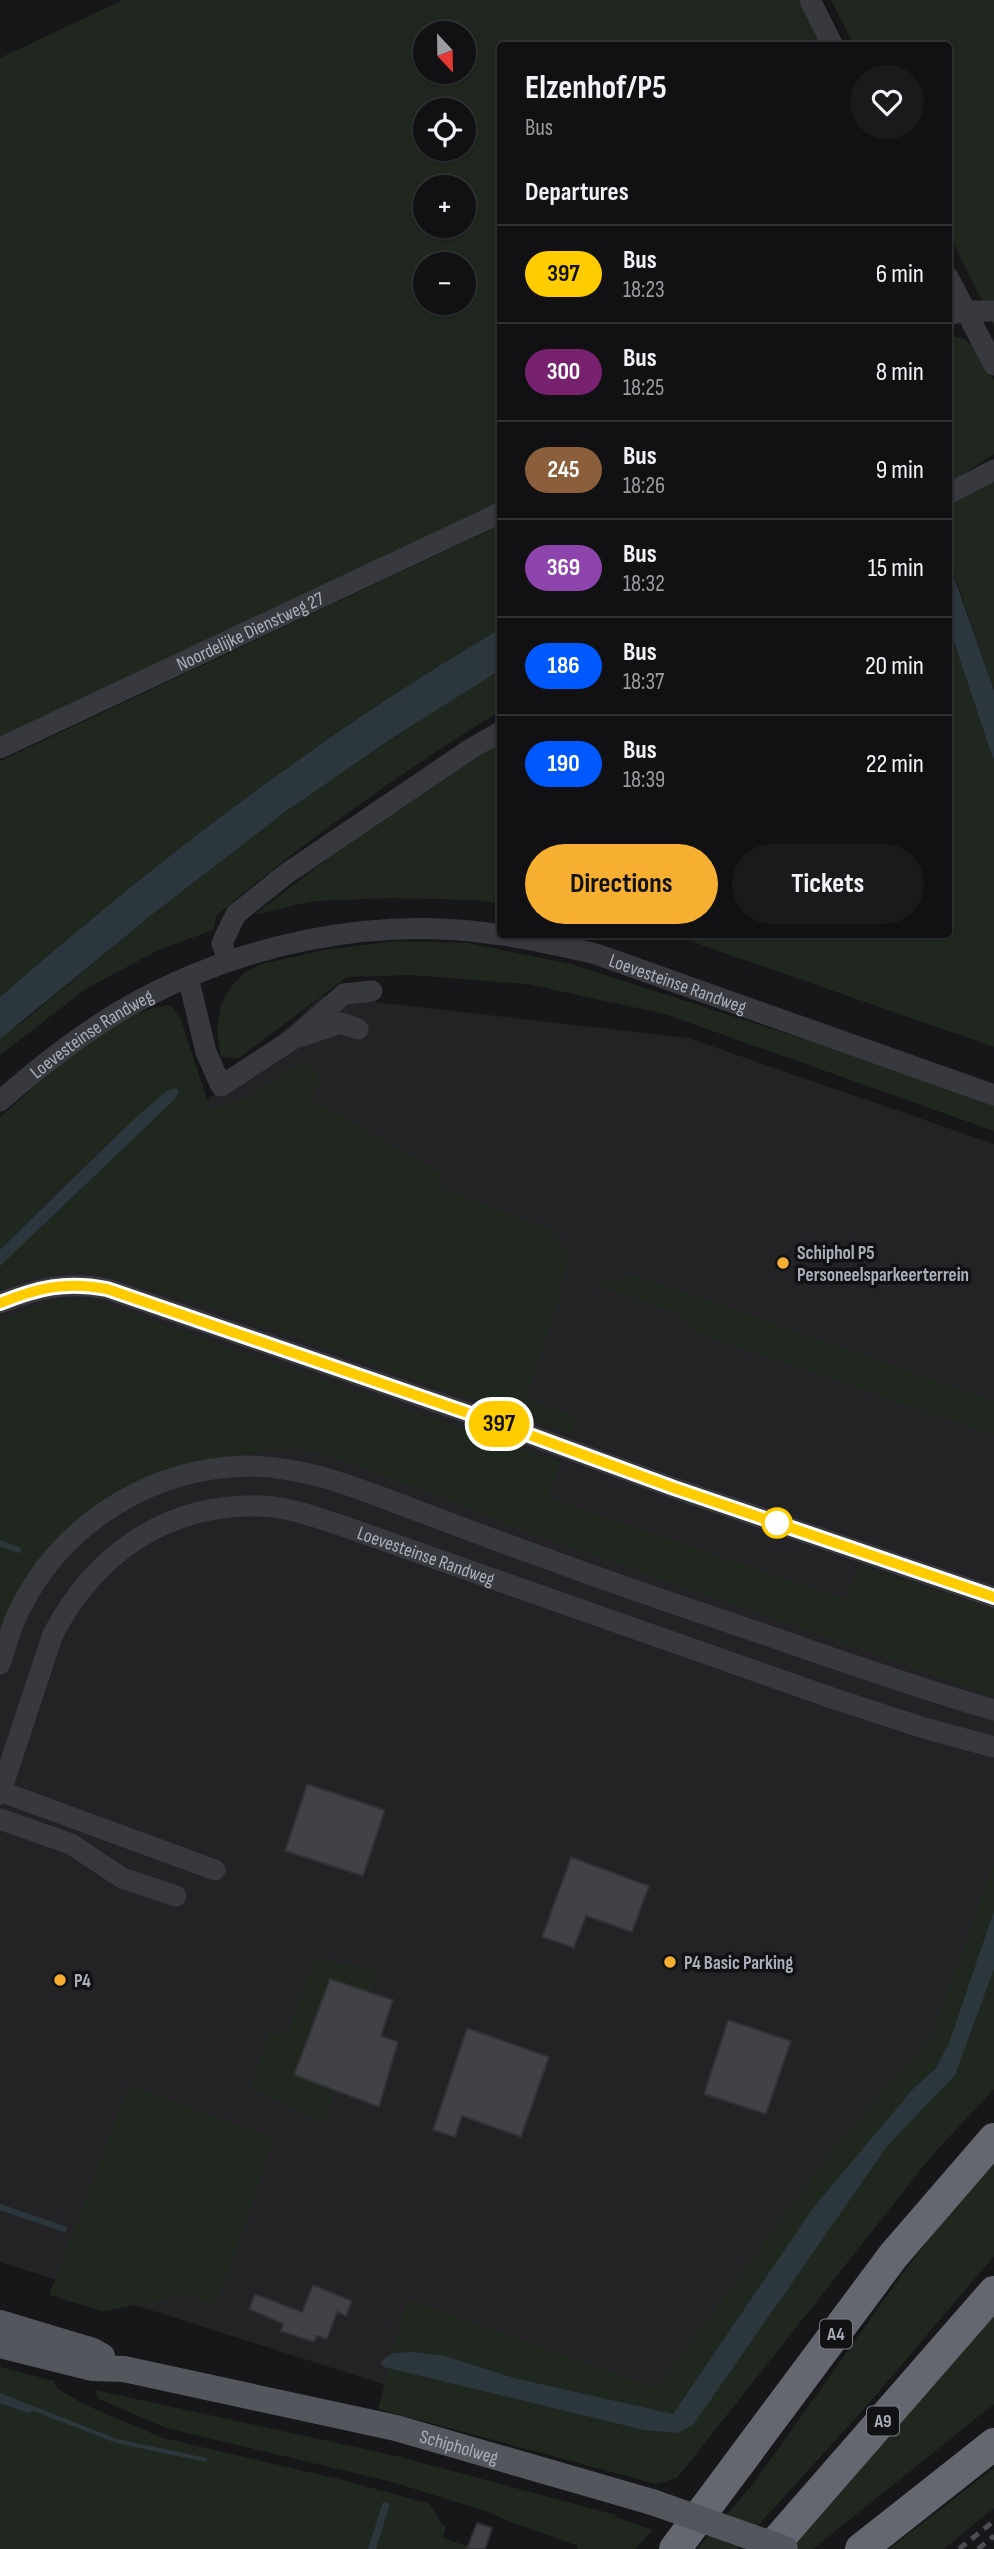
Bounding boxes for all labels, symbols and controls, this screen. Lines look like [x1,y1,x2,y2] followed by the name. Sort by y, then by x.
[413,21,476,84] north arrow
[413,21,476,315] map controls
[850,65,924,139] button: heart
[525,68,667,108] text: Elzenhof/P5
[413,98,476,161] button: locate
[525,114,553,142] text: Bus
[413,175,476,238] button: +
[525,177,629,208] text: Departures
[623,245,657,276] text: Bus
[413,252,476,315] button: −
[547,259,580,288] text: 397
[876,259,924,290] text: 6 min
[623,276,665,304] text: 18:23
[623,343,657,374] text: Bus
[547,357,580,386] text: 300
[876,357,924,388] text: 8 min
[623,374,664,402] text: 18:25
[623,441,657,472] text: Bus
[547,455,580,484] text: 245
[876,455,924,486] text: 9 min
[623,472,665,500] text: 18:26
[623,539,657,570] text: Bus
[547,553,580,582] text: 369
[868,553,924,584] text: 15 min
[623,570,665,598] text: 18:32
[173,587,328,676] street label: Noordelijke Dienstweg 27
[623,637,657,668] text: Bus
[547,651,580,680] text: 186
[865,651,924,682] text: 20 min
[623,668,664,696] text: 18:37
[623,735,657,766] text: Bus
[547,749,580,778] text: 190
[866,749,924,780] text: 22 min
[623,766,665,794] text: 18:39
[525,844,718,924] button: Directions
[732,844,924,924] button: Tickets
[606,950,750,1019] street label: Loevesteinse Randweg
[26,985,158,1084] street label: Loevesteinse Randweg
[797,1242,969,1287] place label: Schiphol P5 Personeelsparkeerterrein
[775,1255,791,1271] marker: Schiphol P5 Personeelsparkeerterrein
[459,1401,539,1447] line badge: 397
[483,1409,515,1438] text: 397
[762,1508,792,1538] unlabelled marker
[354,1522,498,1592] street label: Loevesteinse Randweg
[684,1952,793,1975] place label: P4 Basic Parking
[662,1954,678,1970] marker: P4 Basic Parking
[74,1970,91,1993] place label: P4
[52,1972,68,1988] marker: P4
[820,2320,852,2348] road number: A4
[867,2406,899,2435] road number: A9
[417,2425,501,2470] street label: Schipholweg

